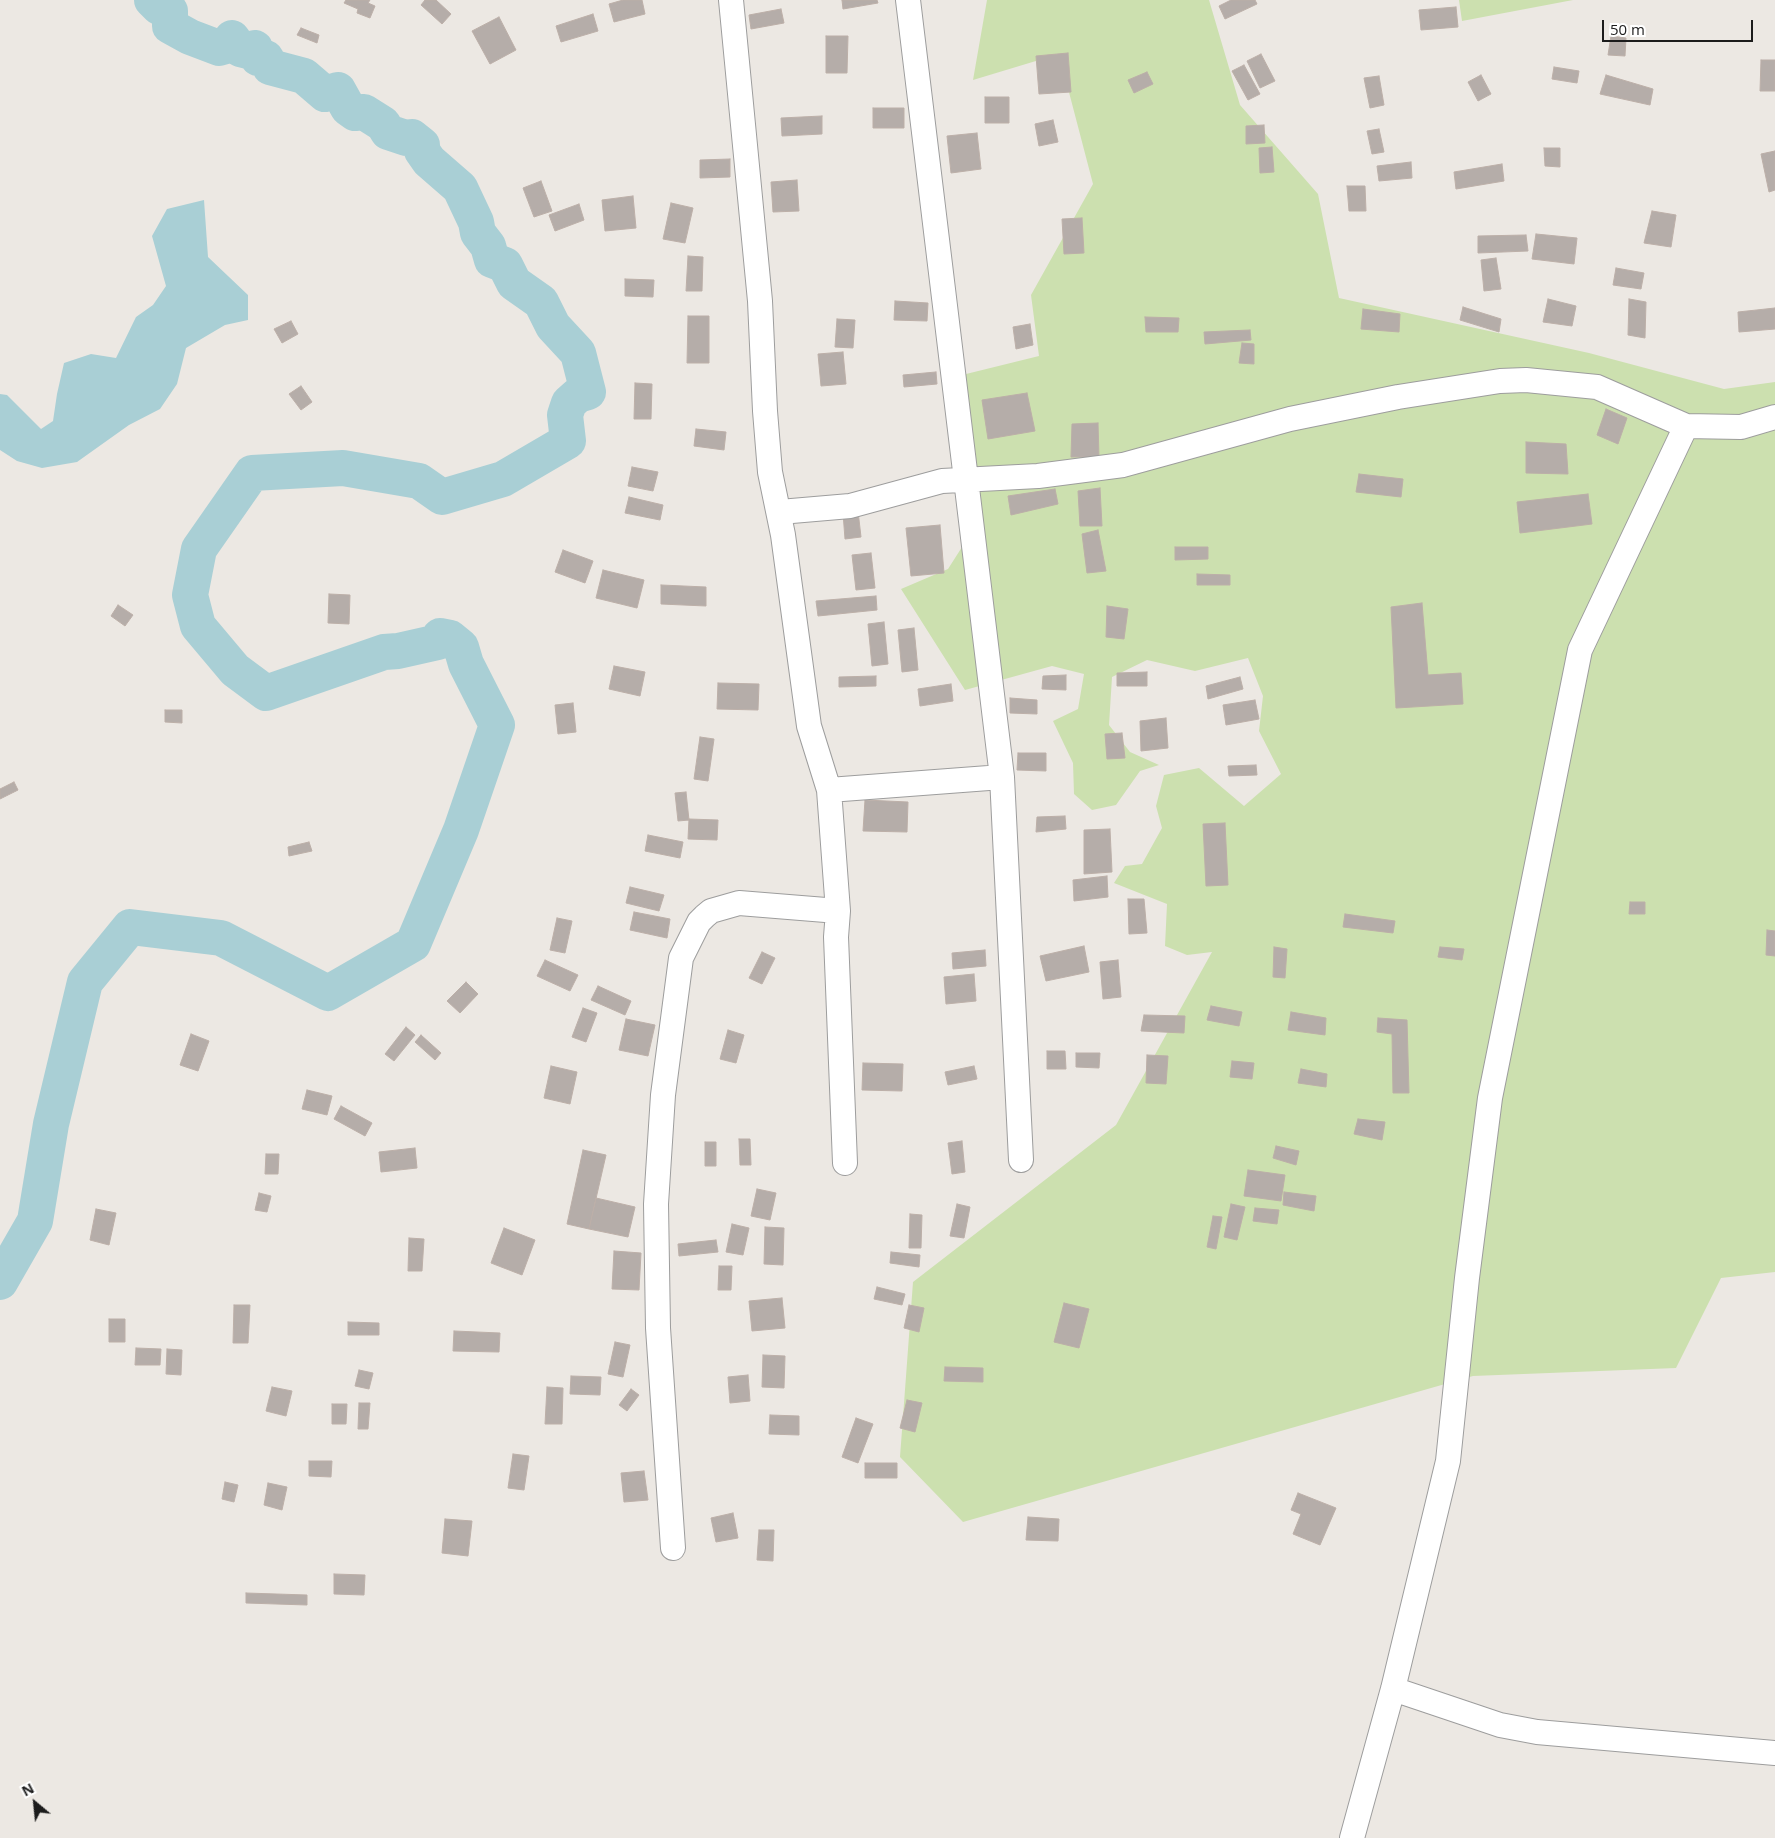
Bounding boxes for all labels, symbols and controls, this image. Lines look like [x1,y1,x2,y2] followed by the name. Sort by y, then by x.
[1605,10,1756,42] scale bar
[1610,19,1645,39] text: 50 m
[10,1778,60,1828] north arrow
[18,1778,37,1800] text: N

